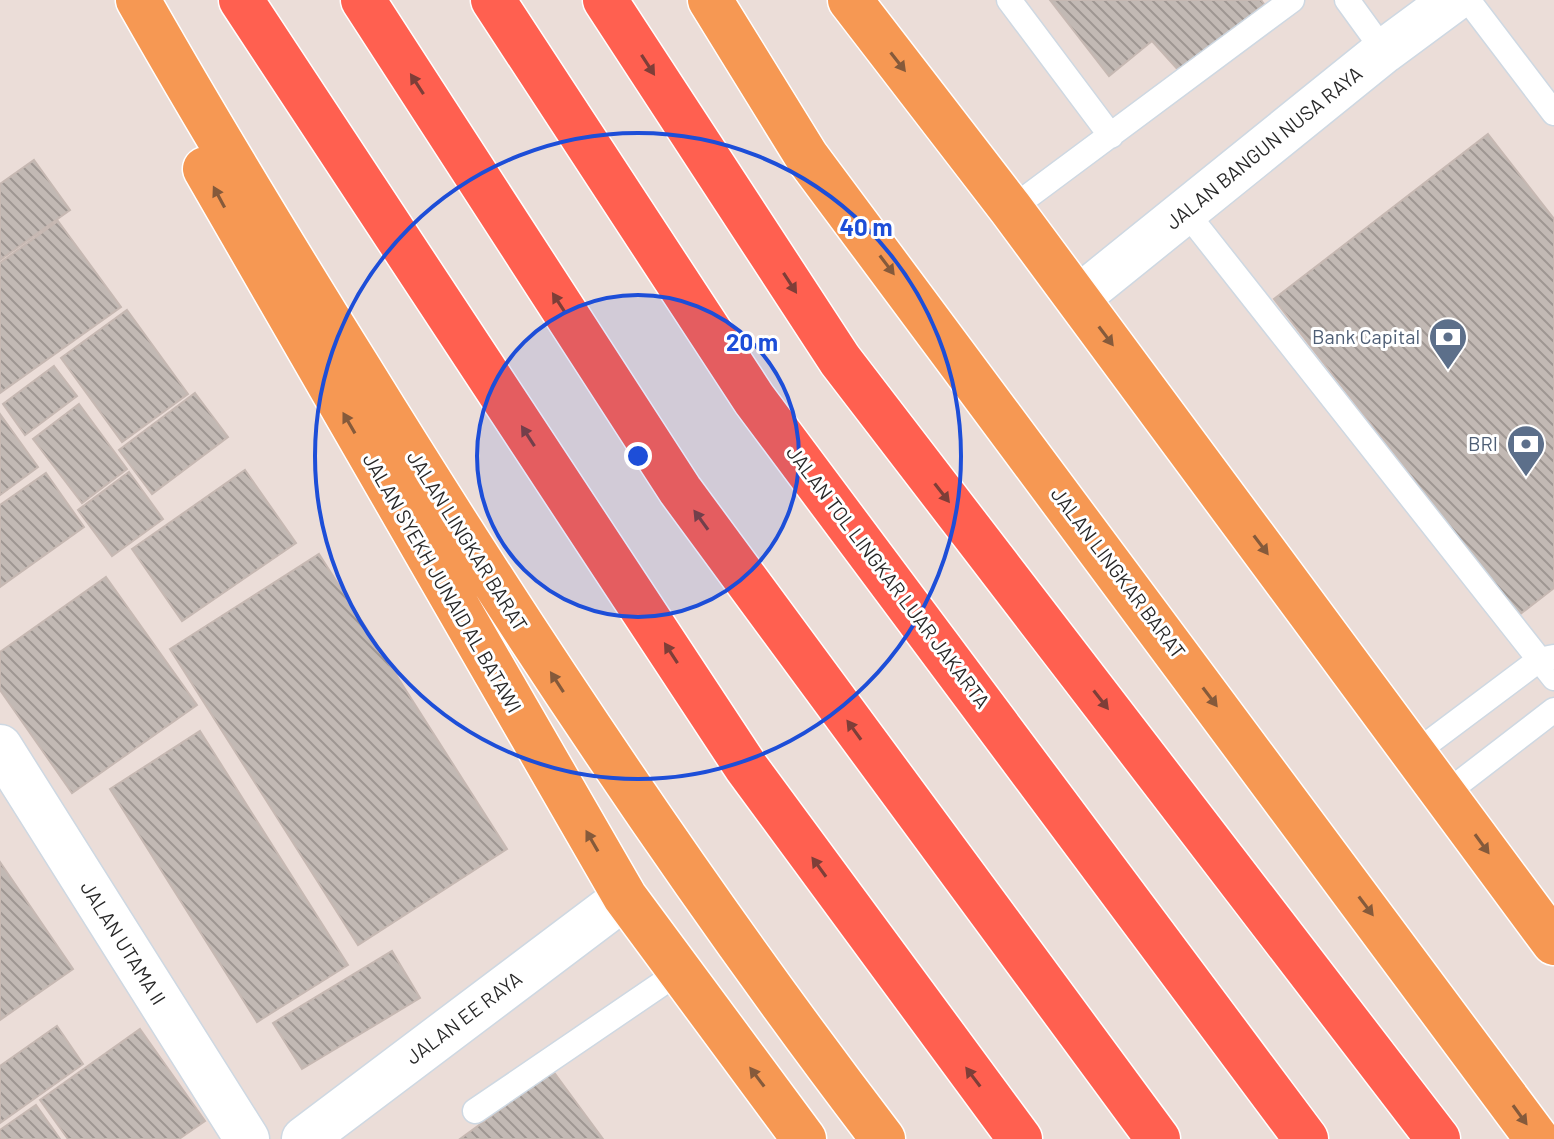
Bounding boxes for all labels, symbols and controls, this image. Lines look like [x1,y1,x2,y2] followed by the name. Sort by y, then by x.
[889,52,905,72] one-way arrow
[640,55,655,76] one-way arrow
[1160,61,1366,234] street label: JALAN BANGUN NUSA RAYA
[411,73,425,95] one-way arrow
[212,186,225,209] one-way arrow
[839,212,893,241] text: 40 m
[879,254,895,275] one-way arrow
[782,272,796,294] one-way arrow
[551,292,566,313] one-way arrow
[1427,316,1469,371] bank icon: Bank Capital
[1312,324,1420,348] place label: Bank Capital
[1097,326,1113,346] one-way arrow
[726,327,778,356] text: 20 m
[342,411,356,434] one-way arrow
[1505,423,1547,478] bank icon: BRI
[521,426,536,447] one-way arrow
[1468,431,1498,455] place label: BRI
[782,440,995,712] street label: JALAN TOL LINGKAR LUAR JAKARTA
[624,442,652,470] centre of rings
[402,446,533,635] street label: JALAN LINGKAR BARAT
[359,449,527,716] street label: JALAN SYEKH JUNAID AL BATAWI
[1047,482,1191,663] street label: JALAN LINGKAR BARAT
[934,483,950,503] one-way arrow
[693,509,709,531] one-way arrow
[1252,534,1268,555] one-way arrow
[664,643,679,664] one-way arrow
[550,671,565,692] one-way arrow
[1202,687,1218,708] one-way arrow
[1092,689,1108,710] one-way arrow
[847,720,862,741] one-way arrow
[585,830,599,852] one-way arrow
[1473,833,1489,854] one-way arrow
[812,857,827,878] one-way arrow
[76,876,172,1009] street label: JALAN UTAMA II
[1357,896,1373,916] one-way arrow
[401,966,526,1069] street label: JALAN EE RAYA
[750,1066,766,1087] one-way arrow
[965,1067,981,1087] one-way arrow
[1512,1105,1527,1126] one-way arrow

